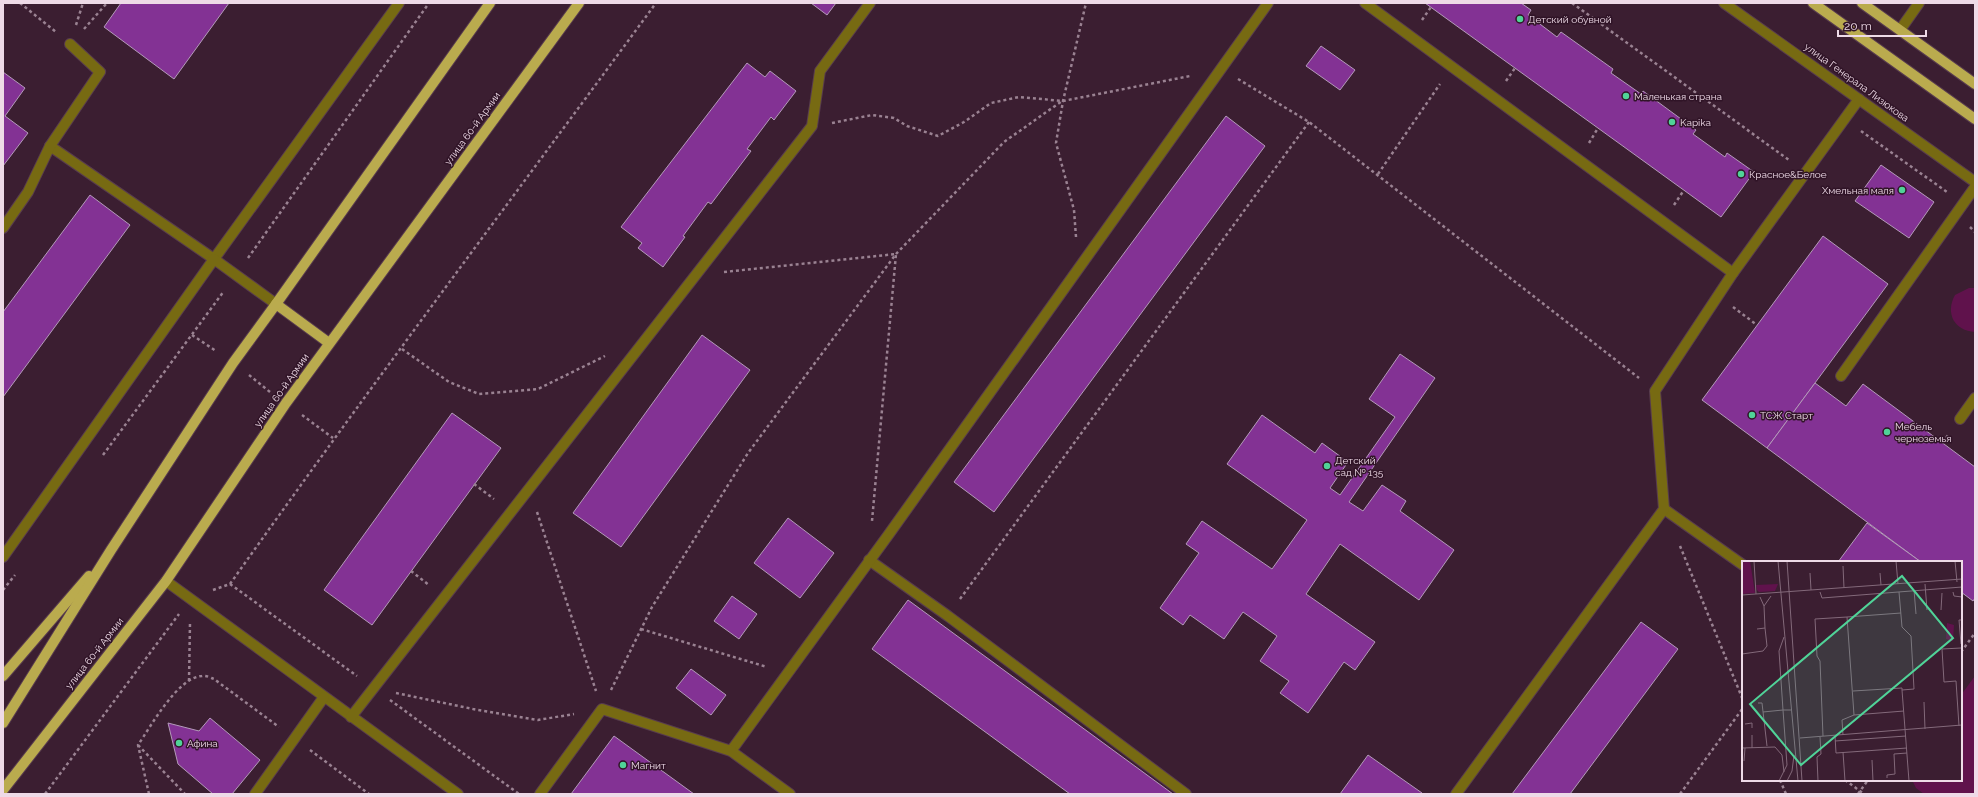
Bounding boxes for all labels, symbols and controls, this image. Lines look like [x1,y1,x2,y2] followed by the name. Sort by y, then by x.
[1838,12,1926,38] scale bar
[1515,14,1525,24] marker: Детский обувной
[1528,14,1612,25] place label: Детский обувной
[1844,19,1872,33] text: 20 m
[1802,41,1911,124] street label: улица Генерала Лизюкова
[442,90,503,167] street label: улица 60-й Армии
[1621,91,1631,101] marker: Маленькая страна
[1634,91,1722,102] place label: Маленькая страна
[1667,117,1677,127] marker: Kapika
[1680,117,1711,128] place label: Kapika
[1736,169,1746,179] marker: Красное&Белое
[1749,169,1827,180] place label: Красное&Белое
[1822,185,1894,196] place label: Хмельная маля
[1897,185,1907,195] marker: Хмельная маля
[252,351,311,429] street label: улица 60-й Армии
[1747,410,1757,420] marker: ТСЖ Старт
[1760,410,1813,421] place label: ТСЖ Старт
[1895,421,1952,444] place label: Мебель черноземья
[1882,427,1892,437] marker: Мебель черноземья
[1335,455,1384,478] place label: Детский сад № 135
[1322,461,1332,471] marker: Детский сад № 135
[1742,561,1962,781] inset map
[63,616,126,691] street label: улица 60-й Армии
[174,738,184,748] marker: Афина
[187,738,218,749] place label: Афина
[618,760,628,770] marker: Магнит
[631,760,666,771] place label: Магнит

